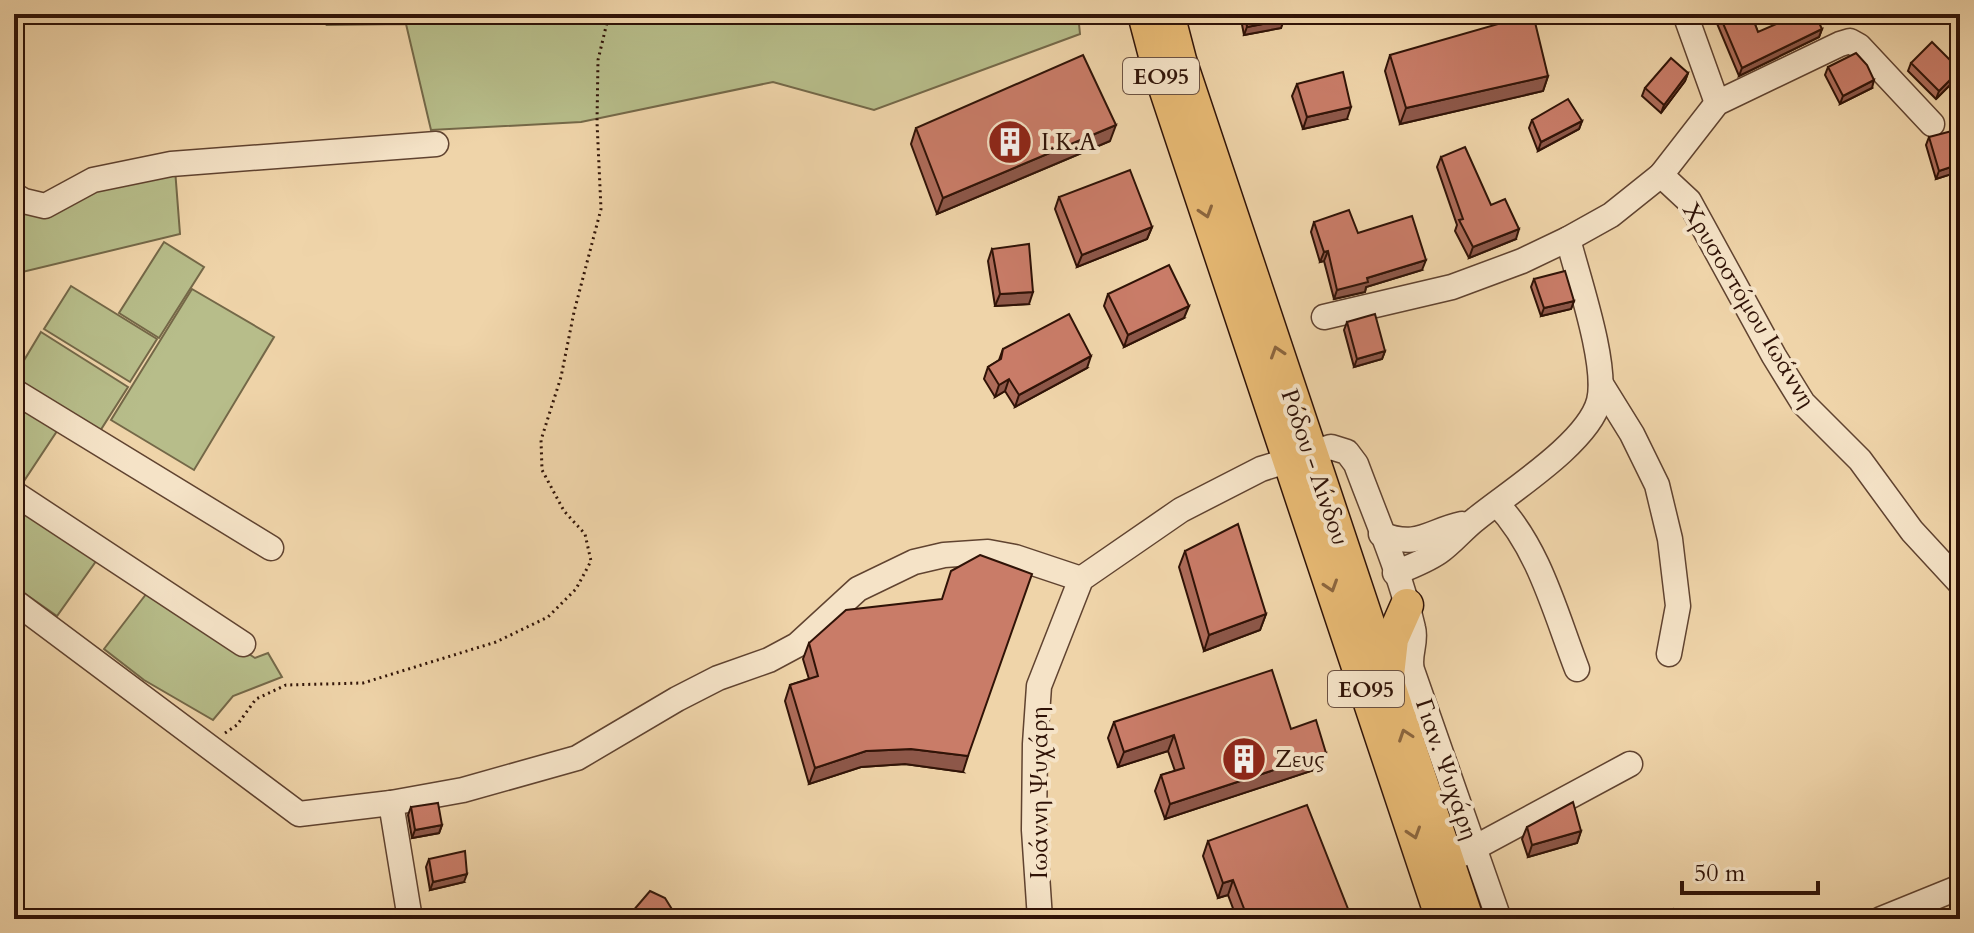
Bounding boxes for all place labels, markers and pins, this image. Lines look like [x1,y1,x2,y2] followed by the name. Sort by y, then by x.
[986,118,1034,166] building icon: Ι.Κ.Α
[1041,126,1097,159] place label: Ι.Κ.Α
[1220,735,1268,783] building icon: Ζευς
[1275,743,1324,776] place label: Ζευς

